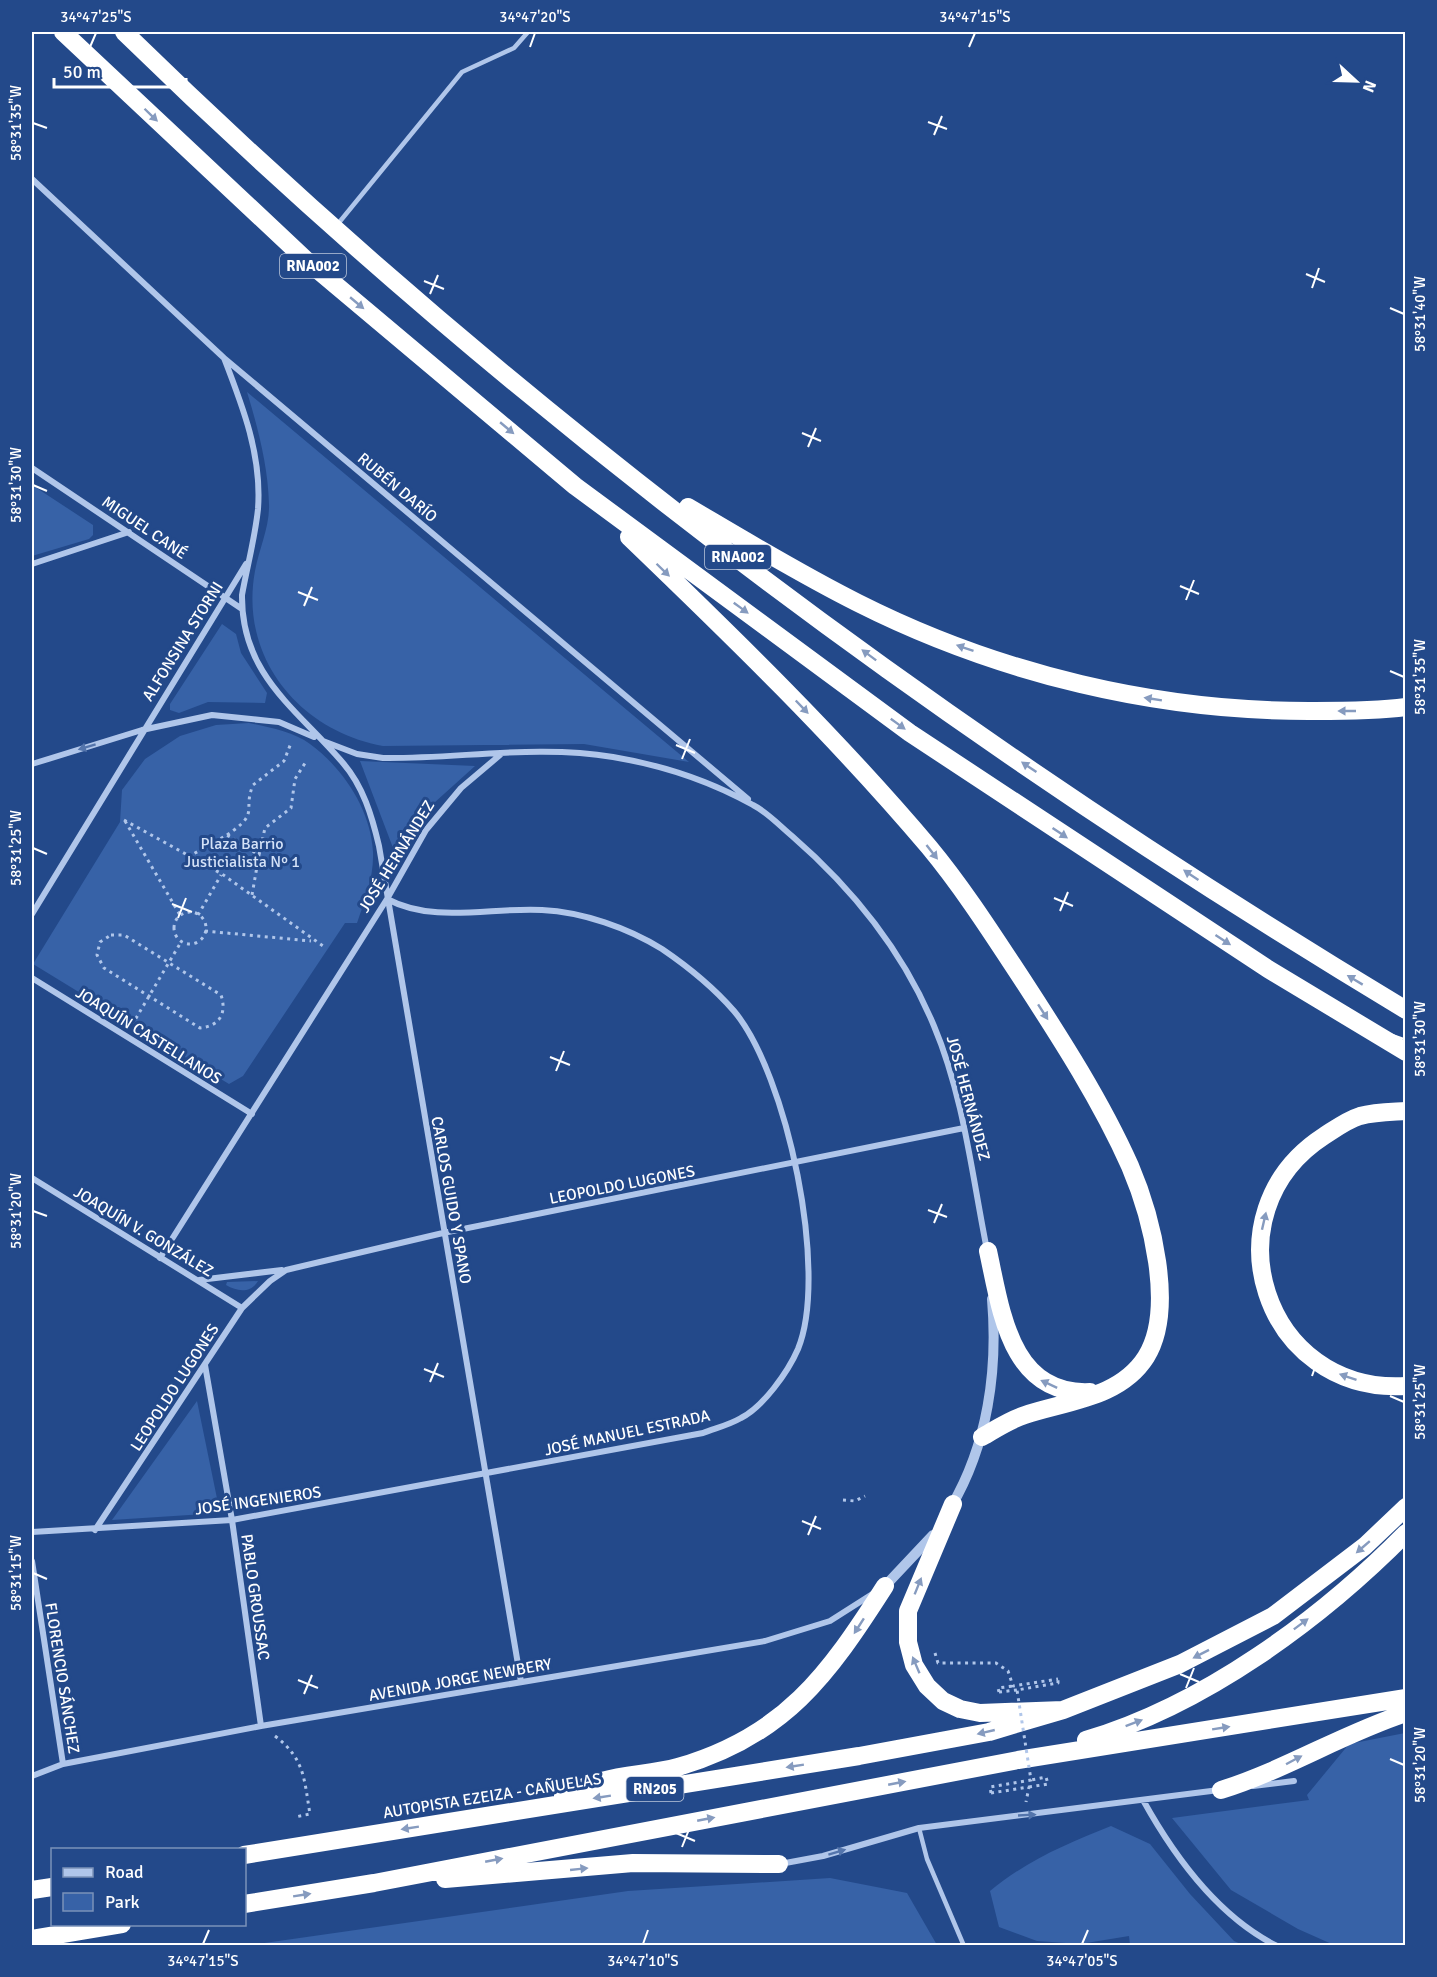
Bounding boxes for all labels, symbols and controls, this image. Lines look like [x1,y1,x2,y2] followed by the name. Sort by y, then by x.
[60,8,132,26] text: 34°47'25"S
[499,8,571,26] text: 34°47'20"S
[939,8,1011,26] text: 34°47'15"S
[54,51,186,89] scale bar
[1326,51,1386,111] north arrow
[63,61,101,83] text: 50 m
[1358,77,1380,95] text: N
[7,85,25,161] text: 58°31'35"W
[143,108,157,122] one-way arrow
[280,254,346,278] road number: RNA002
[1411,276,1429,352] text: 58°31'40"W
[349,296,364,309] one-way arrow
[499,422,515,435] one-way arrow
[7,447,25,523] text: 58°31'30"W
[353,449,441,527] street label: RUBÉN DARÍO
[98,492,191,564] street label: MIGUEL CANÉ
[705,545,771,569] road number: RNA002
[656,563,670,577] one-way arrow
[138,578,228,705] street label: ALFONSINA STORNI
[733,602,748,614] one-way arrow
[1411,639,1429,715] text: 58°31'35"W
[956,642,974,652] one-way arrow
[861,649,877,662] one-way arrow
[1143,694,1162,703] one-way arrow
[795,699,809,713] one-way arrow
[1338,706,1357,716] one-way arrow
[889,718,905,730] one-way arrow
[78,743,96,752] one-way arrow
[1020,762,1037,773] one-way arrow
[354,797,439,916] street label: JOSÉ HERNÁNDEZ
[7,810,25,886] text: 58°31'25"W
[1051,827,1067,839] one-way arrow
[184,834,300,872] park label: Plaza Barrio Justicialista Nº 1
[926,844,939,860] one-way arrow
[1183,870,1199,881] one-way arrow
[1214,934,1231,945] one-way arrow
[1346,975,1363,985] one-way arrow
[72,983,225,1089] street label: JOAQUÍN CASTELLANOS
[1411,1001,1429,1077] text: 58°31'30"W
[1038,1004,1049,1020] one-way arrow
[942,1034,994,1163] street label: JOSÉ HERNÁNDEZ
[426,1115,476,1285] street label: CARLOS GUIDO Y SPANO
[548,1161,697,1209] street label: LEOPOLDO LUGONES
[7,1173,25,1249] text: 58°31'20"W
[70,1182,217,1281] street label: JOAQUÍN V. GONZÁLEZ
[1259,1212,1269,1231] one-way arrow
[126,1320,224,1455] street label: LEOPOLDO LUGONES
[1411,1364,1429,1440] text: 58°31'25"W
[1339,1371,1357,1381] one-way arrow
[1041,1380,1058,1389] one-way arrow
[543,1406,712,1460] street label: JOSÉ MANUEL ESTRADA
[194,1482,323,1520] street label: JOSÉ INGENIEROS
[236,1533,274,1662] street label: PABLO GROUSSAC
[7,1535,25,1611] text: 58°31'15"W
[1355,1541,1371,1554] one-way arrow
[913,1576,923,1594] one-way arrow
[40,1601,84,1755] street label: FLORENCIO SÁNCHEZ
[854,1618,865,1634] one-way arrow
[1293,1618,1308,1630] one-way arrow
[1192,1649,1209,1658] one-way arrow
[367,1654,553,1706] street label: AVENIDA JORGE NEWBERY
[911,1656,920,1673] one-way arrow
[1125,1718,1143,1728] one-way arrow
[1211,1723,1230,1732] one-way arrow
[977,1727,996,1737] one-way arrow
[1411,1727,1429,1803] text: 58°31'20"W
[1286,1755,1303,1765] one-way arrow
[785,1762,804,1771] one-way arrow
[382,1769,603,1823] street label: AUTOPISTA EZEIZA - CAÑUELAS
[626,1777,684,1801] road number: RN205
[888,1778,907,1787] one-way arrow
[592,1793,611,1802] one-way arrow
[1018,1810,1037,1819] one-way arrow
[697,1814,716,1823] one-way arrow
[400,1824,419,1833] one-way arrow
[828,1847,846,1856] one-way arrow
[51,1848,246,1926] legend
[484,1855,503,1864] one-way arrow
[105,1861,144,1883] text: Road
[570,1864,589,1874] one-way arrow
[293,1890,312,1899] one-way arrow
[105,1891,140,1913] text: Park
[167,1952,239,1970] text: 34°47'15"S
[607,1952,679,1970] text: 34°47'10"S
[1046,1952,1118,1970] text: 34°47'05"S

